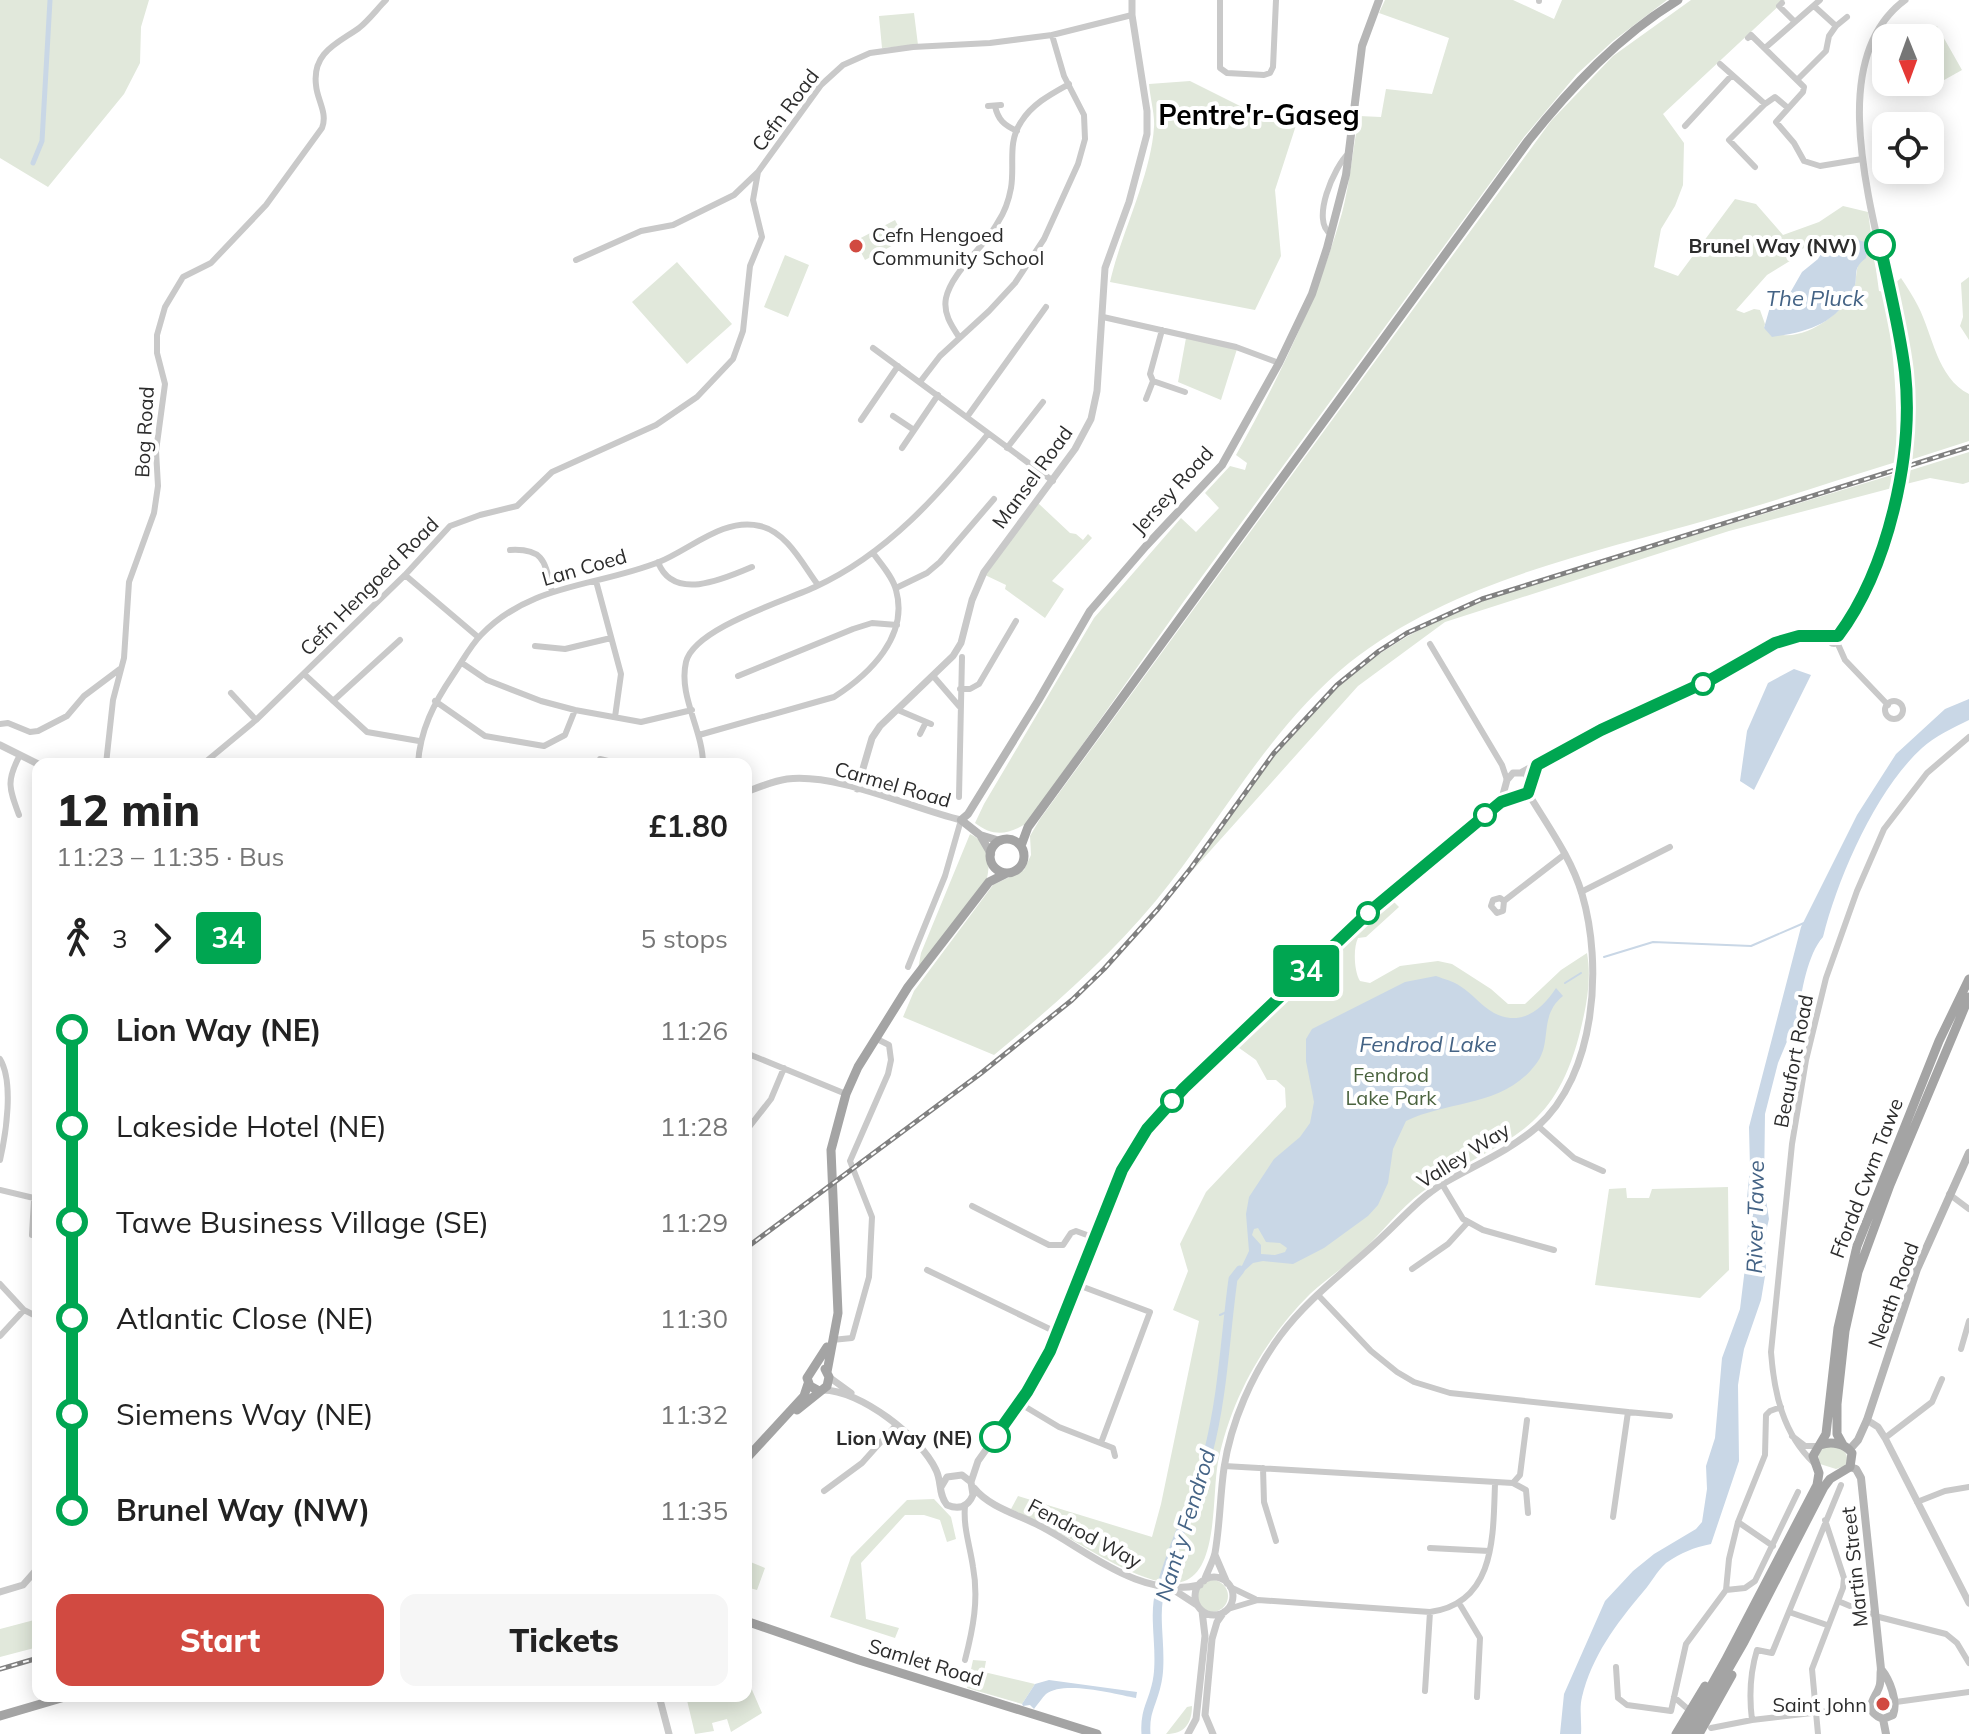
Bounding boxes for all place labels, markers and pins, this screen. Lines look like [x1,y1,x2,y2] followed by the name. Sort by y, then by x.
[872,222,1044,270] place label: Cefn Hengoed Community School
[1865,230,1895,260] marker: Brunel Way (NW)
[1688,233,1858,258] place label: Brunel Way (NW)
[847,237,865,255] marker: Cefn Hengoed Community School
[1692,673,1714,695] unlabelled marker
[1474,804,1496,826] unlabelled marker
[1357,902,1379,924] unlabelled marker
[1161,1090,1183,1112] unlabelled marker
[980,1422,1010,1452] marker: Lion Way (NE)
[836,1425,973,1450] place label: Lion Way (NE)
[1772,1692,1867,1717] place label: Saint John
[1874,1695,1892,1713] marker: Saint John

